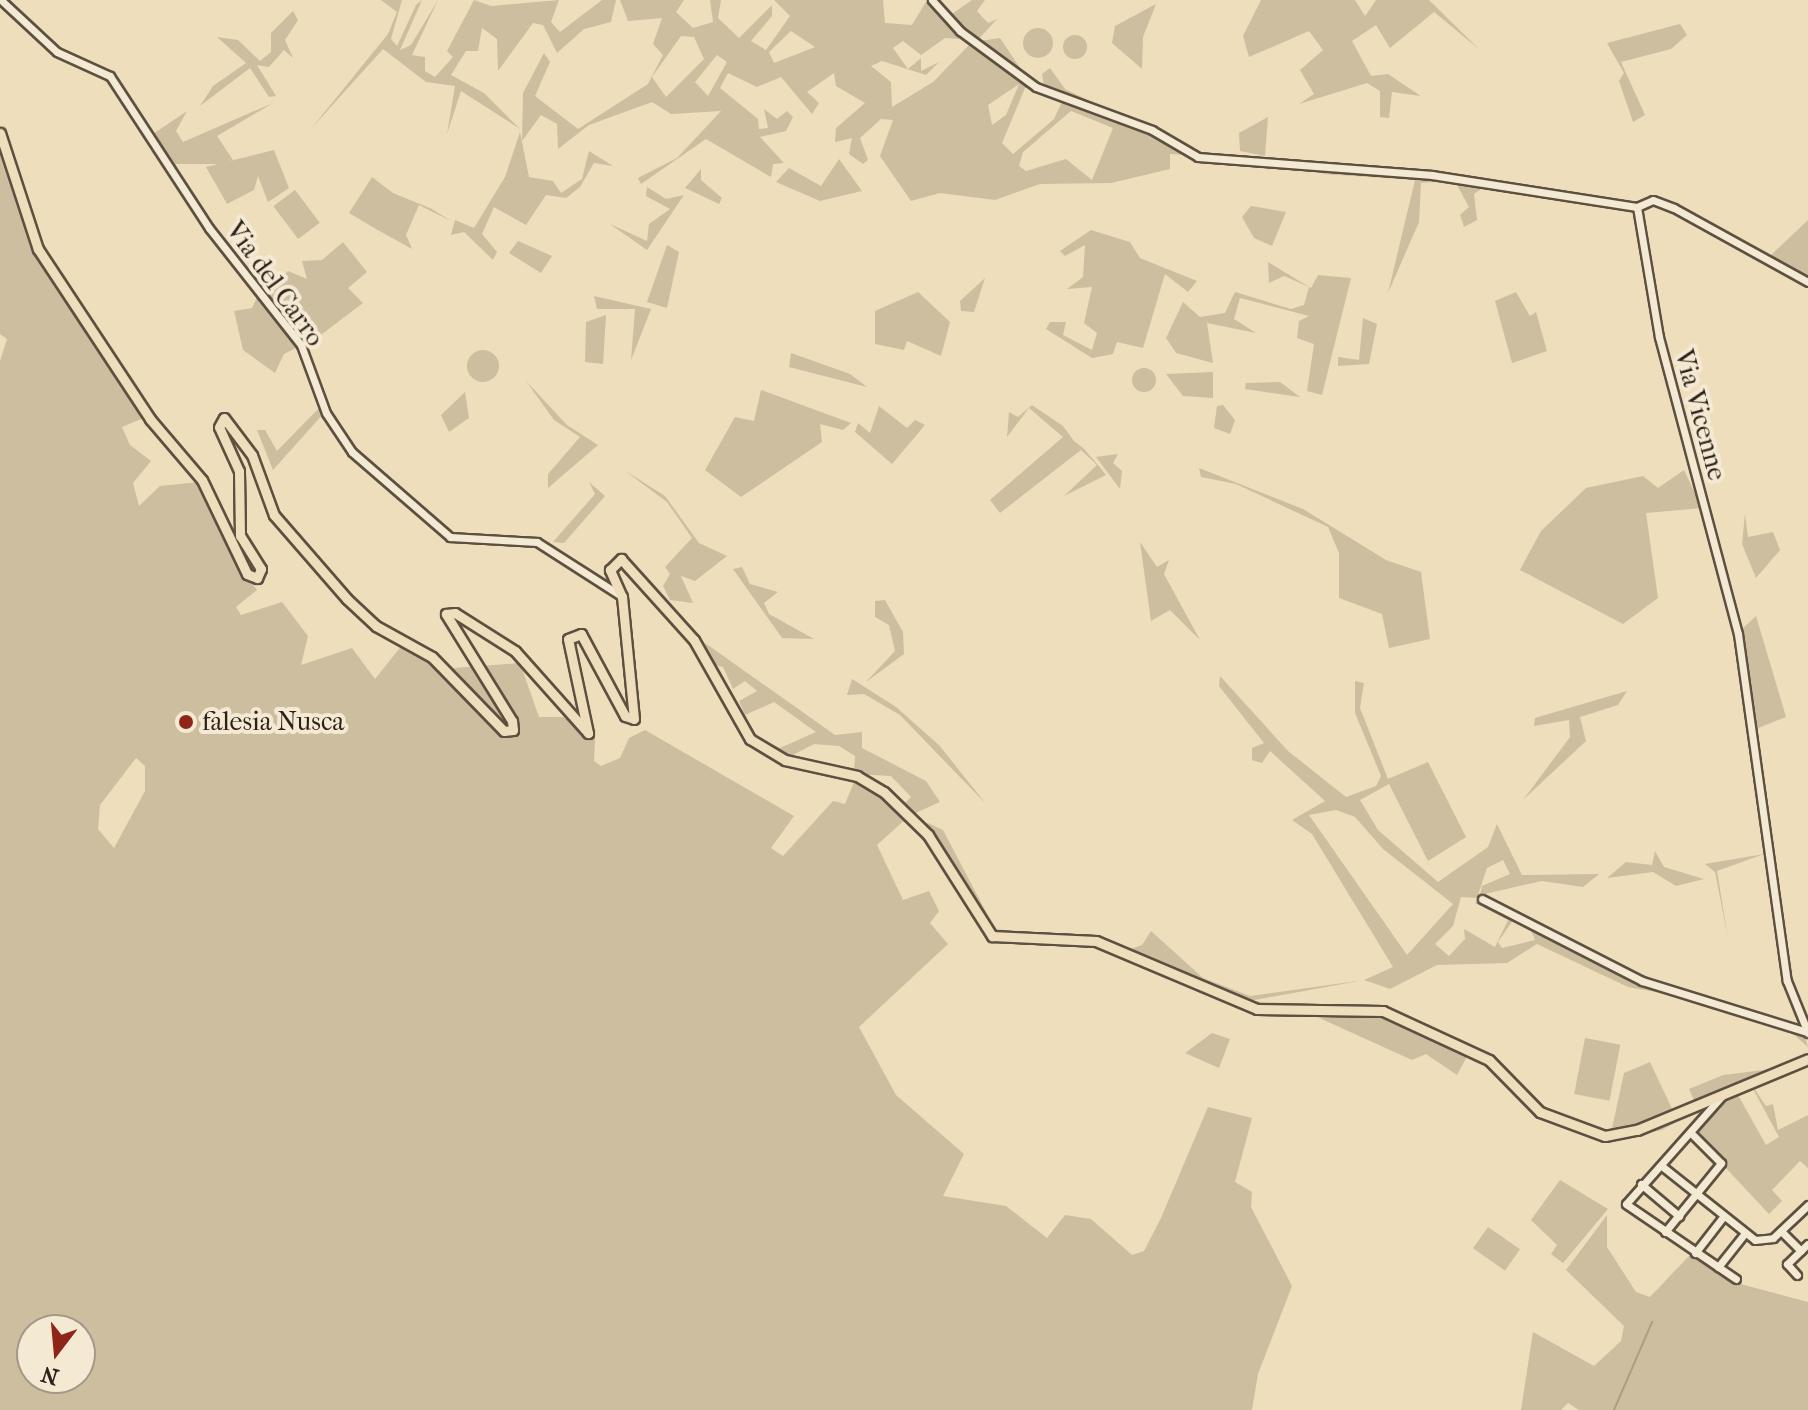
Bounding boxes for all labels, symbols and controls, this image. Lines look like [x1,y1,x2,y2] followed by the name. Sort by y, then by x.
[219,216,331,352] street label: Via del Carro
[1668,346,1732,484] street label: Via Vicenne
[202,706,344,738] place label: falesia Nusca
[177,713,195,731] marker: falesia Nusca
[16,1314,96,1394] north arrow
[38,1360,62,1390] text: N

